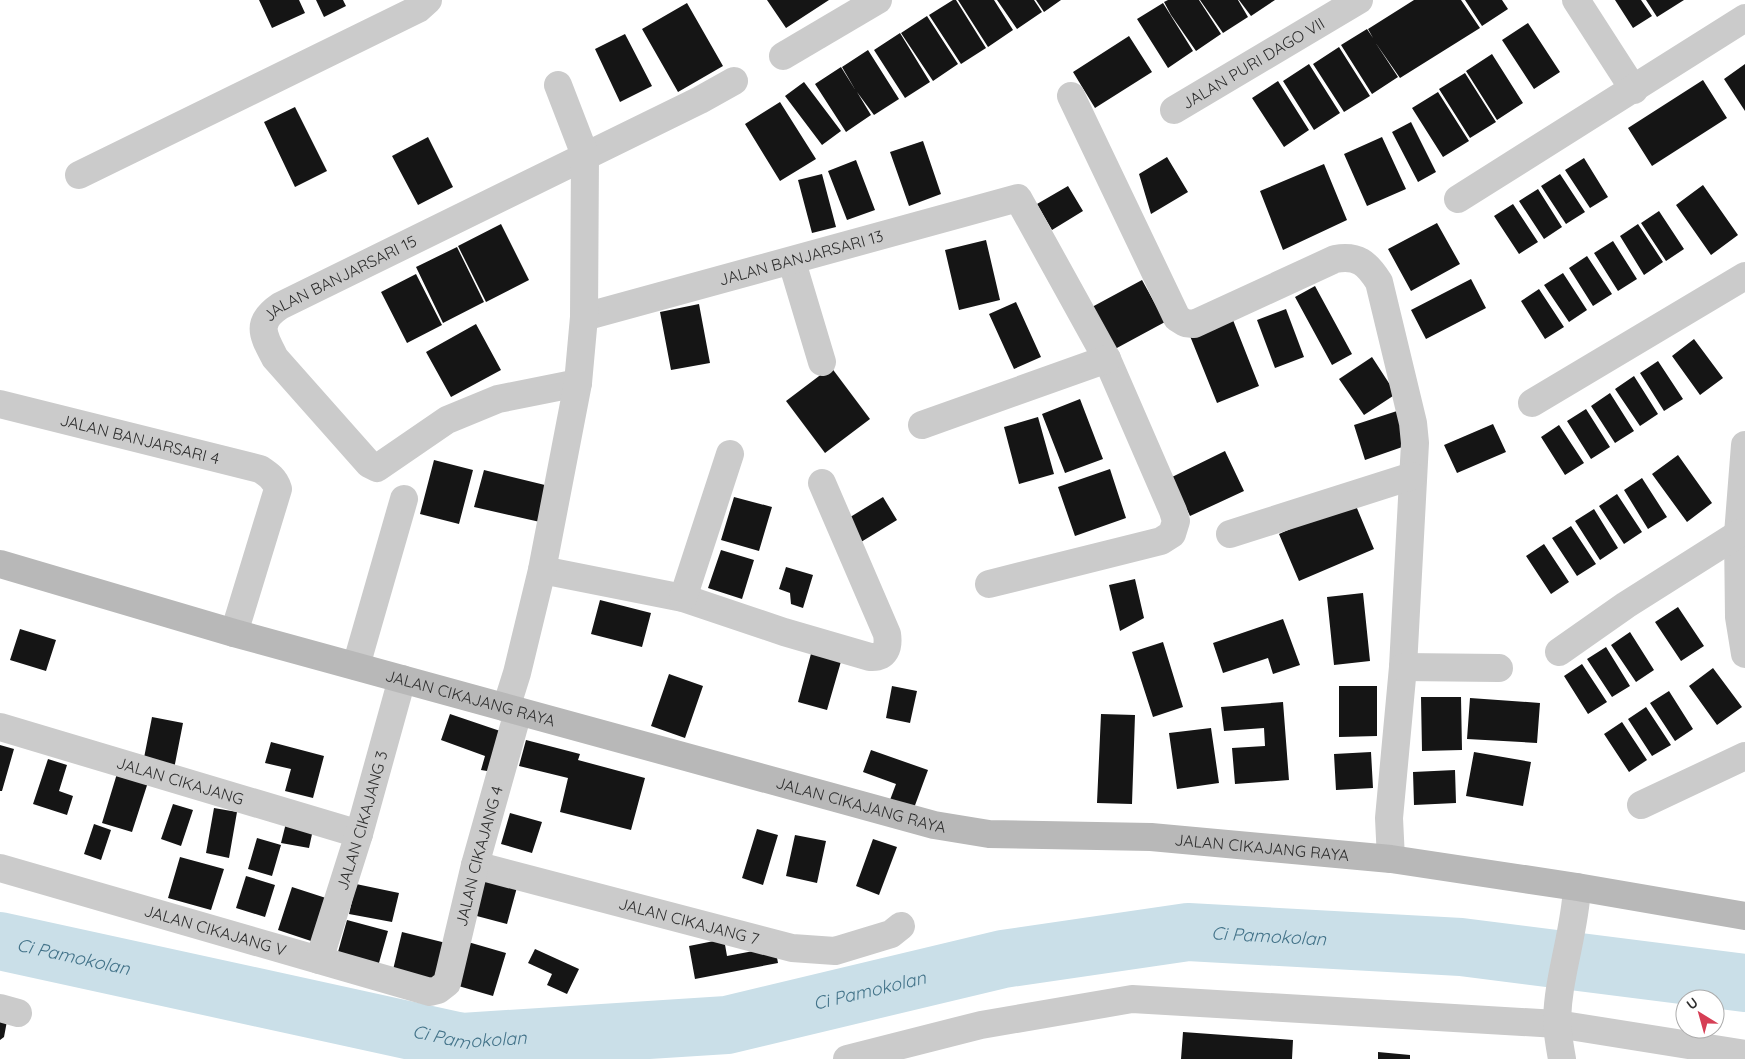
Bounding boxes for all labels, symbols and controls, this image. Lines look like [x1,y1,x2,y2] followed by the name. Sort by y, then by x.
[1178,13,1328,113] street label: JALAN PURI DAGO VII
[717,225,885,290] street label: JALAN BANJARSARI 13
[258,231,420,325] street label: JALAN BANJARSARI 15
[58,409,221,468] street label: JALAN BANJARSARI 4
[383,665,557,731] street label: JALAN CIKAJANG RAYA
[332,748,392,893] street label: JALAN CIKAJANG 3
[114,752,246,809] street label: JALAN CIKAJANG
[774,772,947,837] street label: JALAN CIKAJANG RAYA
[451,783,507,928] street label: JALAN CIKAJANG 4
[1174,829,1350,865] street label: JALAN CIKAJANG RAYA
[616,893,761,949] street label: JALAN CIKAJANG 7
[142,900,289,960] street label: JALAN CIKAJANG V
[1211,921,1327,951] water label: Ci Pamokolan
[15,933,133,980] water label: Ci Pamokolan
[811,966,929,1015] water label: Ci Pamokolan
[1675,989,1725,1039] north arrow
[1683,993,1702,1014] text: U
[410,1020,528,1055] water label: Ci Pamokolan

